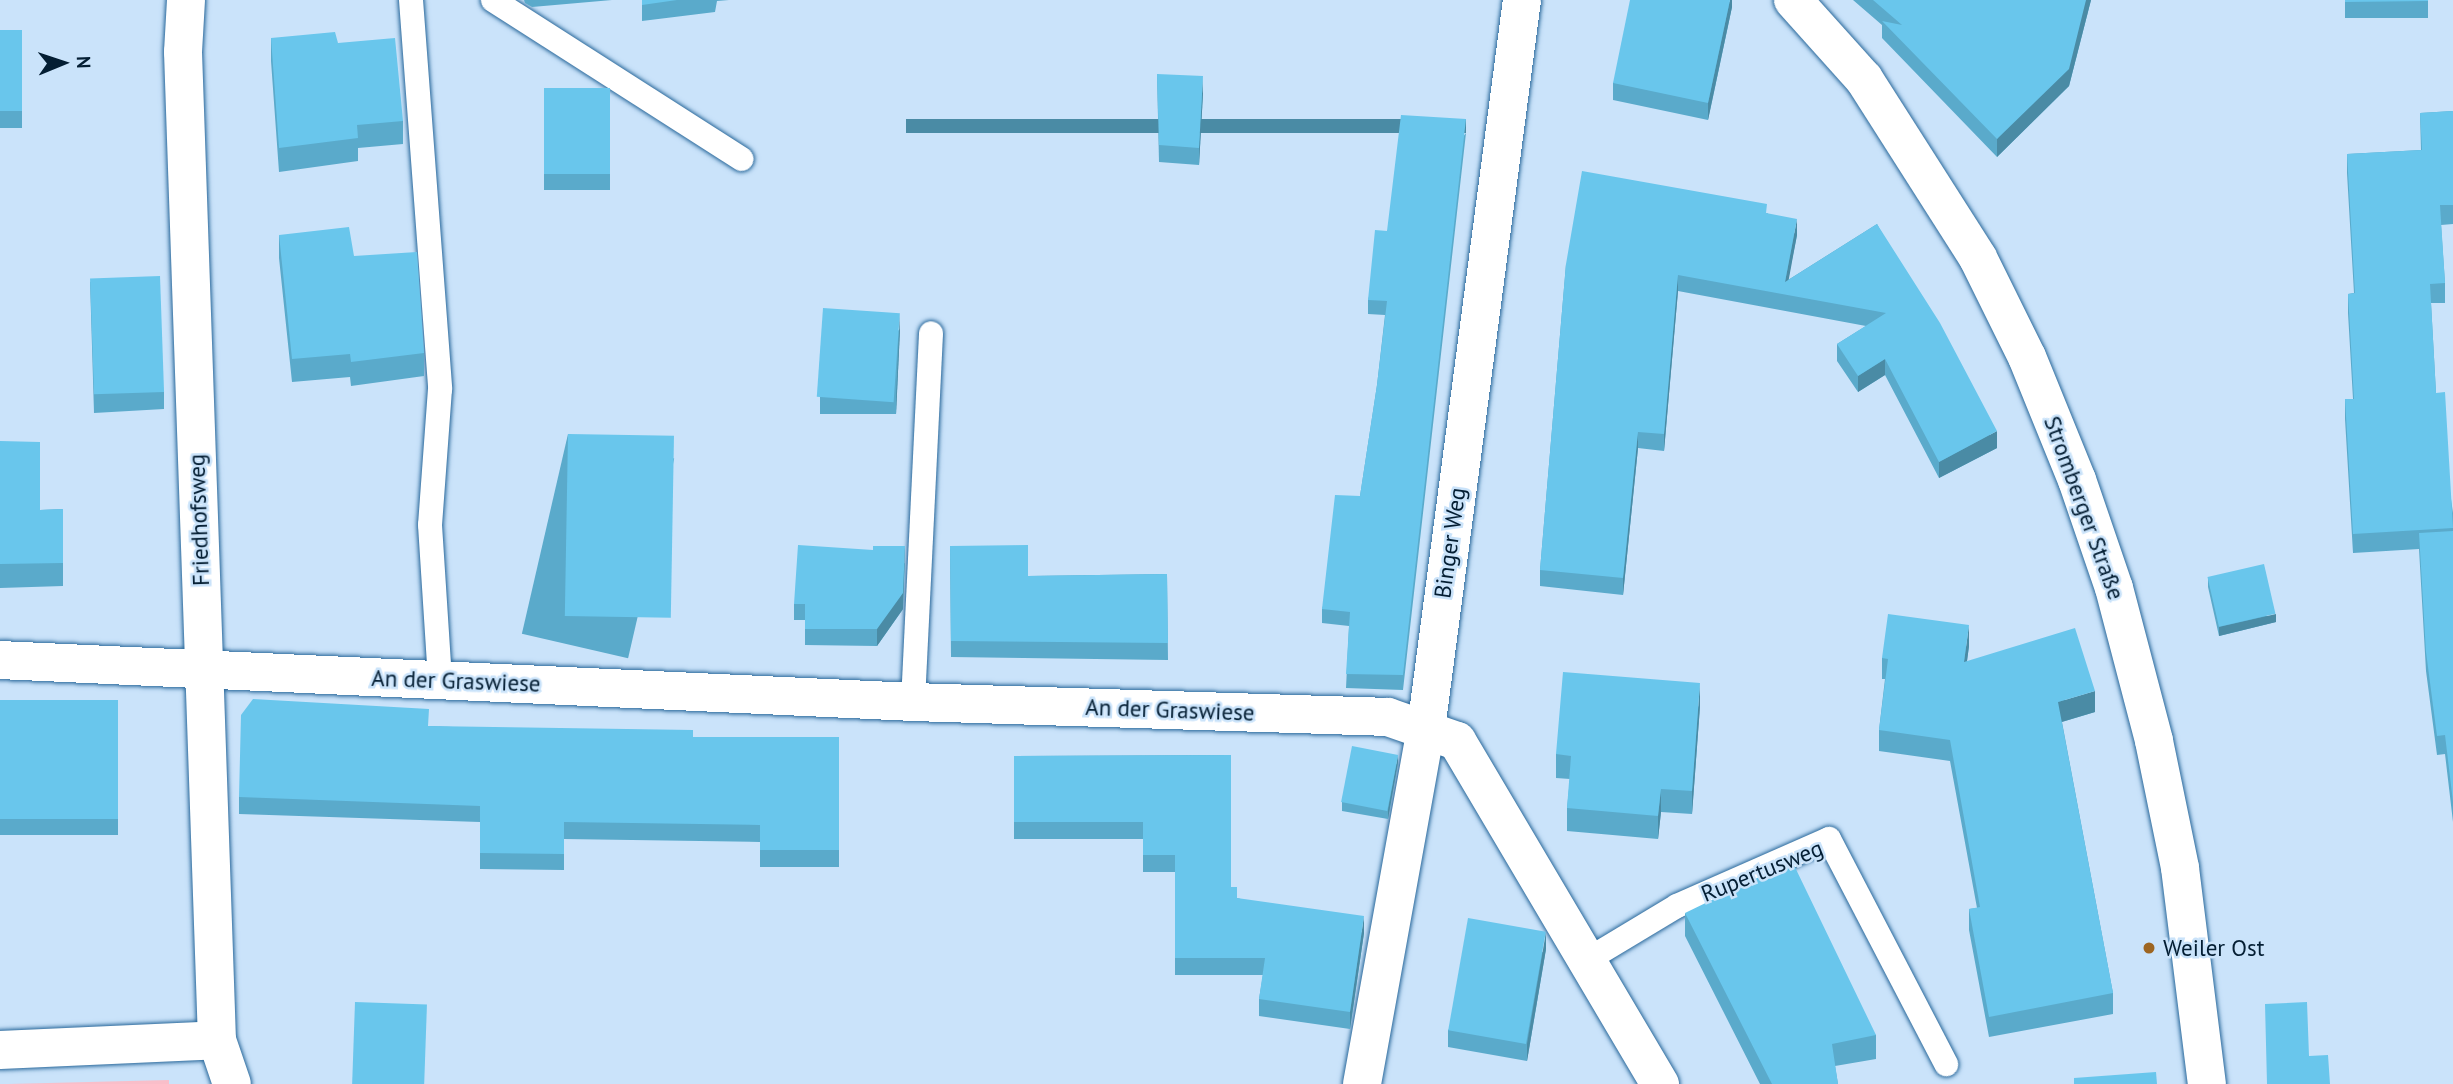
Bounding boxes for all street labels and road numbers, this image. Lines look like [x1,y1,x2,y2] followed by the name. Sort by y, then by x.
[2038,412,2130,604] street label: Stromberger Straße
[183,454,215,586] street label: Friedhofsweg
[1429,486,1471,600] street label: Binger Weg
[371,664,541,698] street label: An der Graswiese
[1085,693,1255,727] street label: An der Graswiese
[1697,834,1827,908] street label: Rupertusweg

